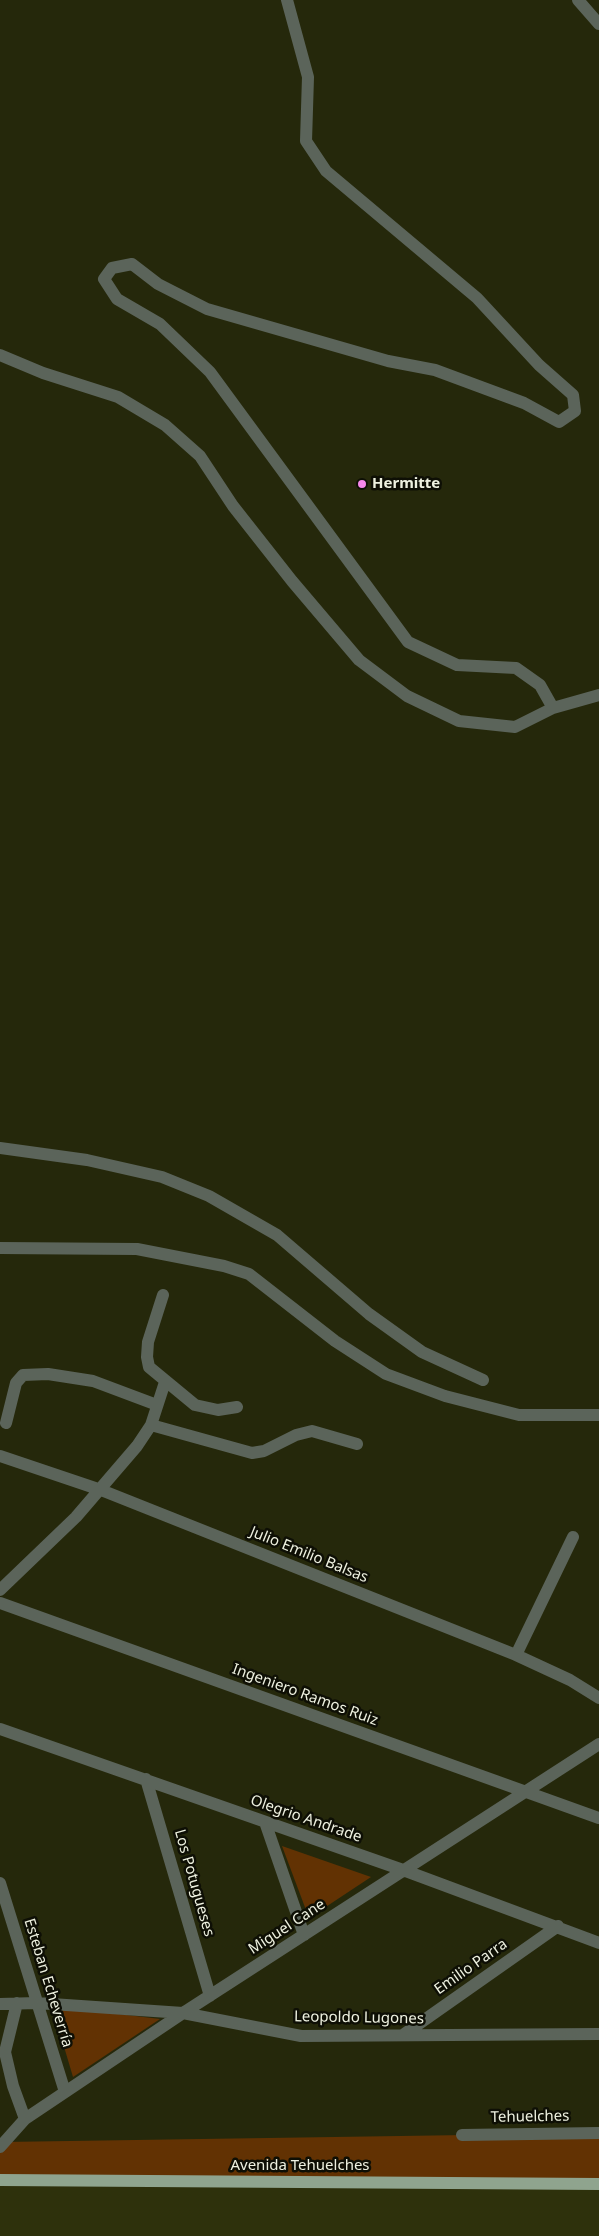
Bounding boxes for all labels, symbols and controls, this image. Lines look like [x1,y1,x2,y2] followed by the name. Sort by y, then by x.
[372,475,440,493] place label: Hermitte
[356,478,368,490] marker: Hermitte
[247,1523,371,1587] street label: Julio Emilio Balsas
[230,1660,380,1730] street label: Ingeniero Ramos Ruiz
[248,1792,364,1846] street label: Olegrio Andrade
[170,1827,218,1939] street label: Los Potugueses
[245,1896,329,1958] street label: Miguel Cane
[20,1916,76,2050] street label: Esteban Echeverría
[431,1935,511,1999] street label: Emilio Parra
[294,2008,424,2028] street label: Leopoldo Lugones
[490,2107,570,2127] street label: Tehuelches
[230,2157,370,2175] street label: Avenida Tehuelches

